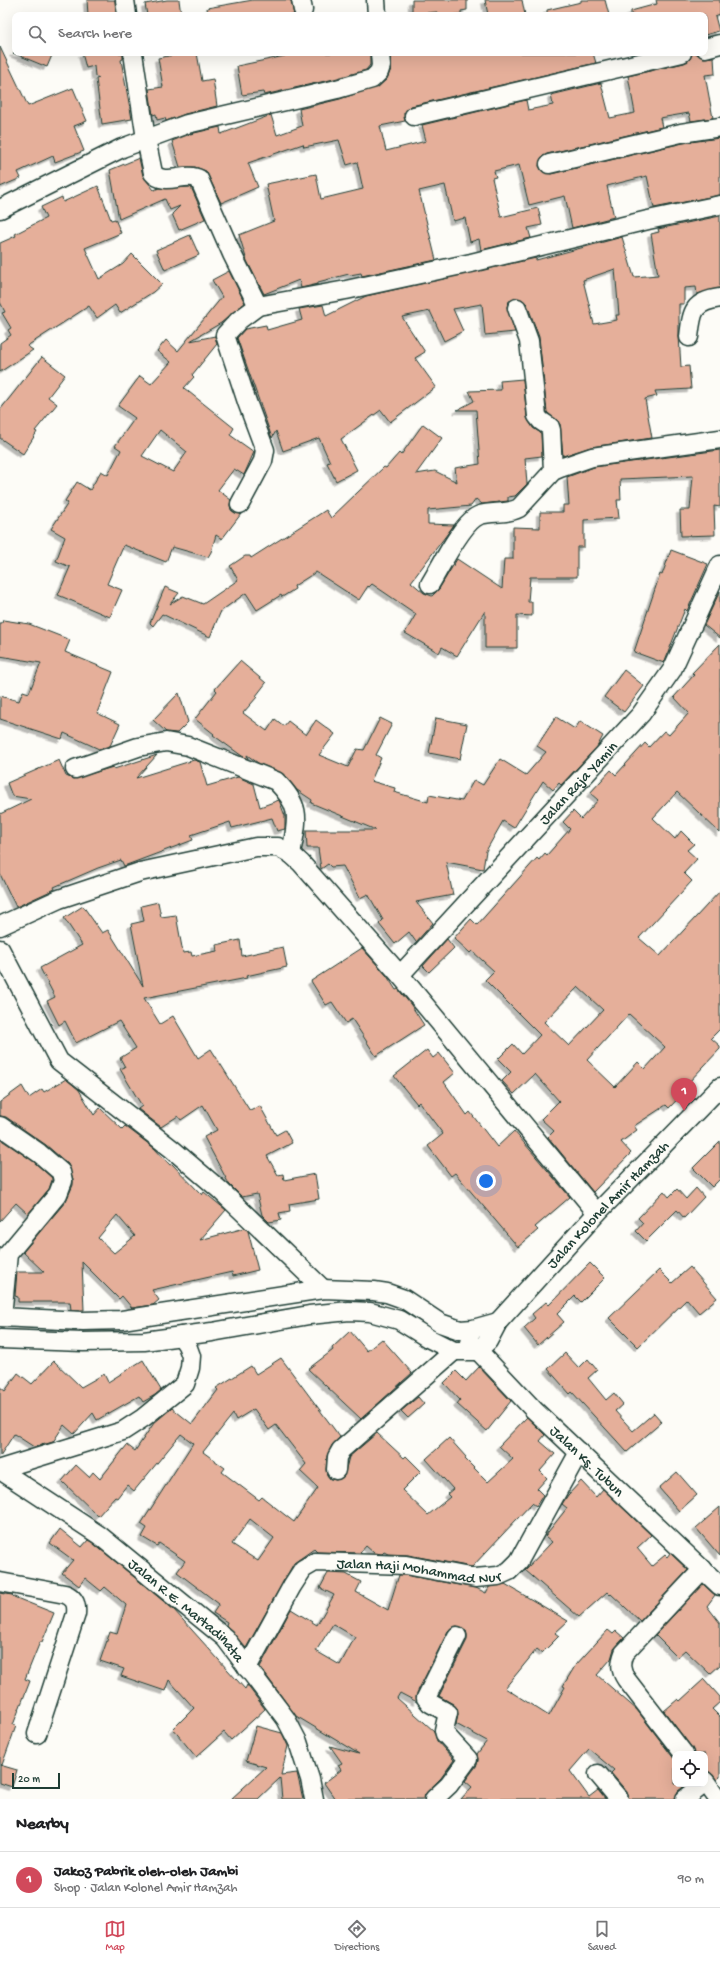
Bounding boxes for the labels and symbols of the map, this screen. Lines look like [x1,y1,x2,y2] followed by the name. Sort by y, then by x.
[536,738,622,829] street label: Jalan Raja Yamin
[671,1078,697,1111] pin: 1
[544,1138,674,1273] street label: Jalan Kolonel Amir Hamzah
[476,1171,496,1191] your location
[545,1423,627,1501] street label: Jalan Ks. Tubun
[124,1555,248,1667] street label: Jalan R.E. Martadinata
[336,1556,507,1589] street label: Jalan Haji Mohammad Nur
[12,1771,60,1790] scale bar

